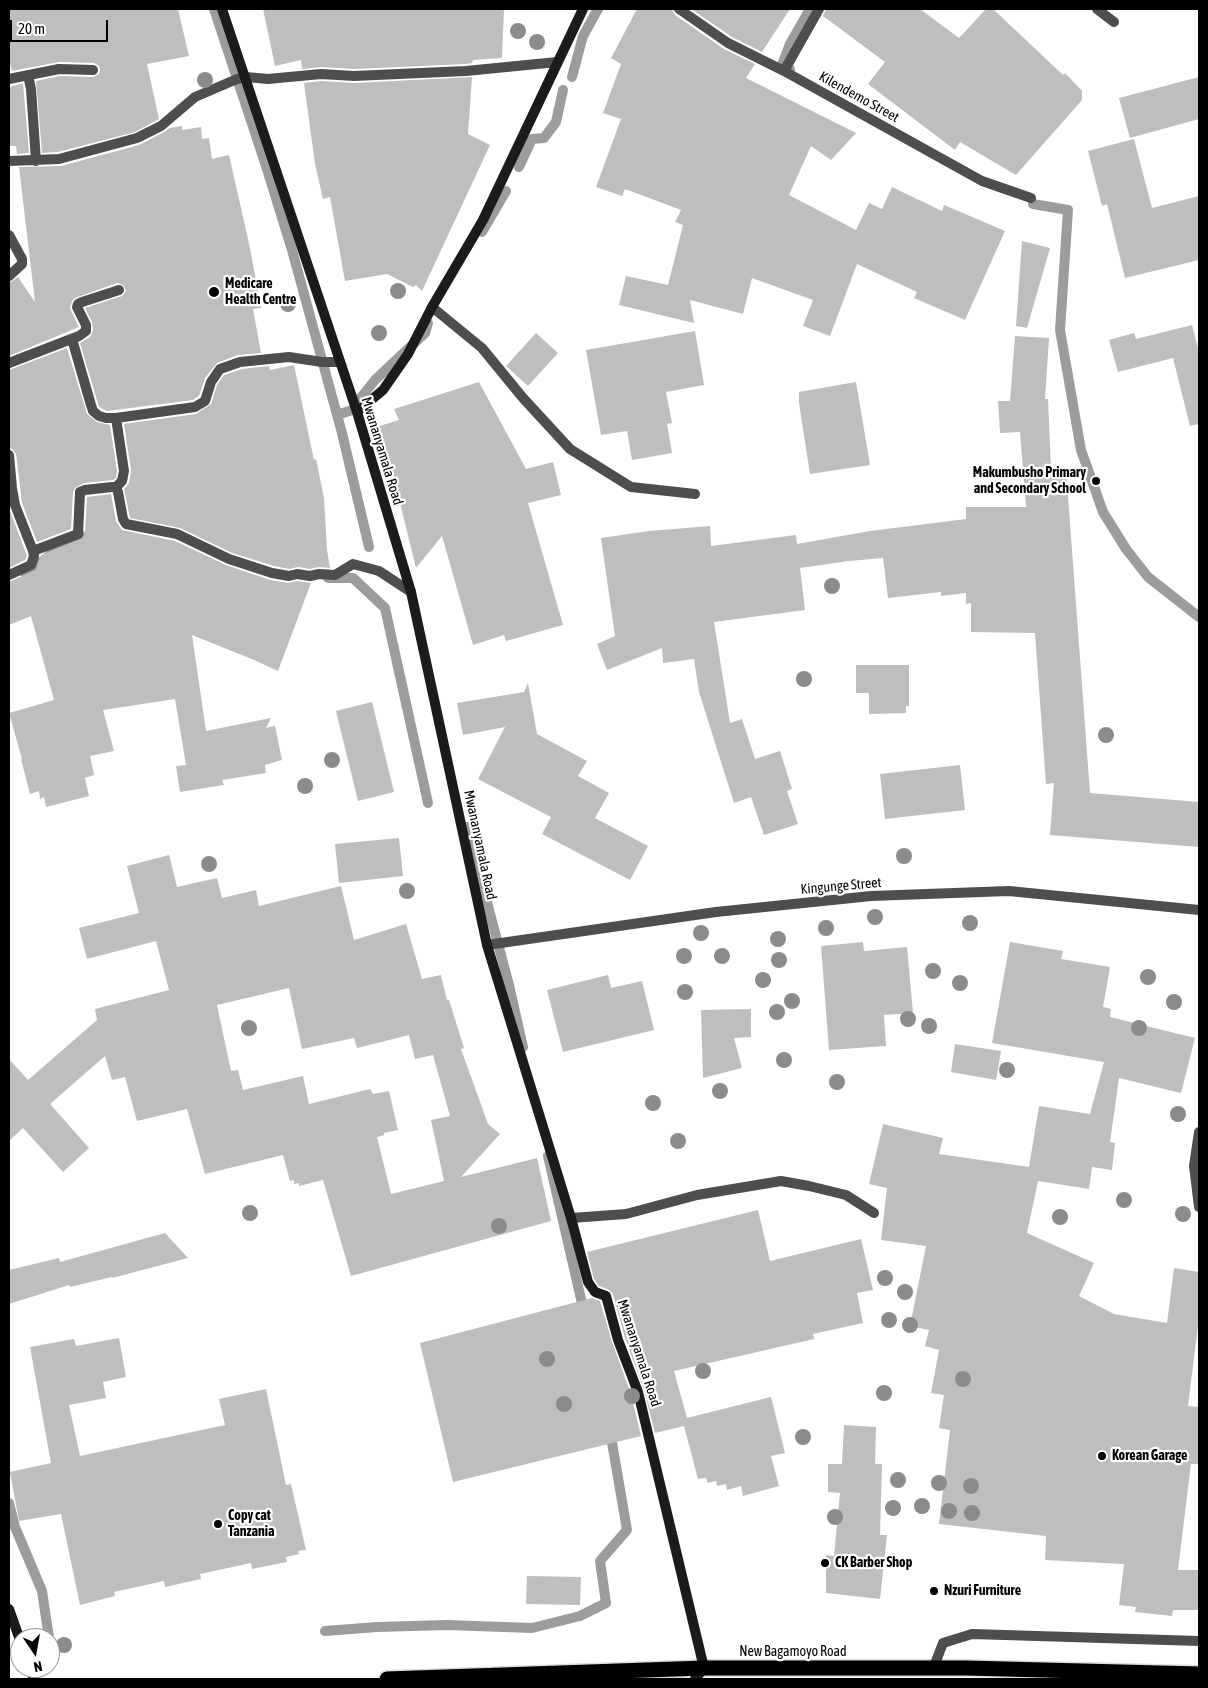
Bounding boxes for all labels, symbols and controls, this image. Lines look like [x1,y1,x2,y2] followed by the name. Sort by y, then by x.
[12,10,110,42] scale bar
[18,20,45,37] text: 20 m
[816,68,902,126] street label: Kilendemo Street
[225,276,296,308] place label: Medicare Health Centre
[207,285,221,299] marker: Medicare Health Centre
[358,395,406,507] street label: Mwananyamala Road
[973,465,1086,498] place label: Makumbusho Primary and Secondary School
[1090,475,1102,487] marker: Makumbusho Primary and Secondary School
[460,789,500,901] street label: Mwananyamala Road
[800,874,882,898] street label: Kingunge Street
[614,1297,664,1409] street label: Mwananyamala Road
[1112,1448,1187,1464] place label: Korean Garage
[1096,1450,1108,1462] marker: Korean Garage
[228,1508,275,1540] place label: Copy cat Tanzania
[212,1518,224,1530] marker: Copy cat Tanzania
[835,1555,912,1571] place label: CK Barber Shop
[819,1557,831,1569] marker: CK Barber Shop
[944,1583,1021,1599] place label: Nzuri Furniture
[928,1585,940,1597] marker: Nzuri Furniture
[10,1628,60,1678] north arrow
[739,1644,847,1660] street label: New Bagamoyo Road
[32,1658,44,1675] text: N

